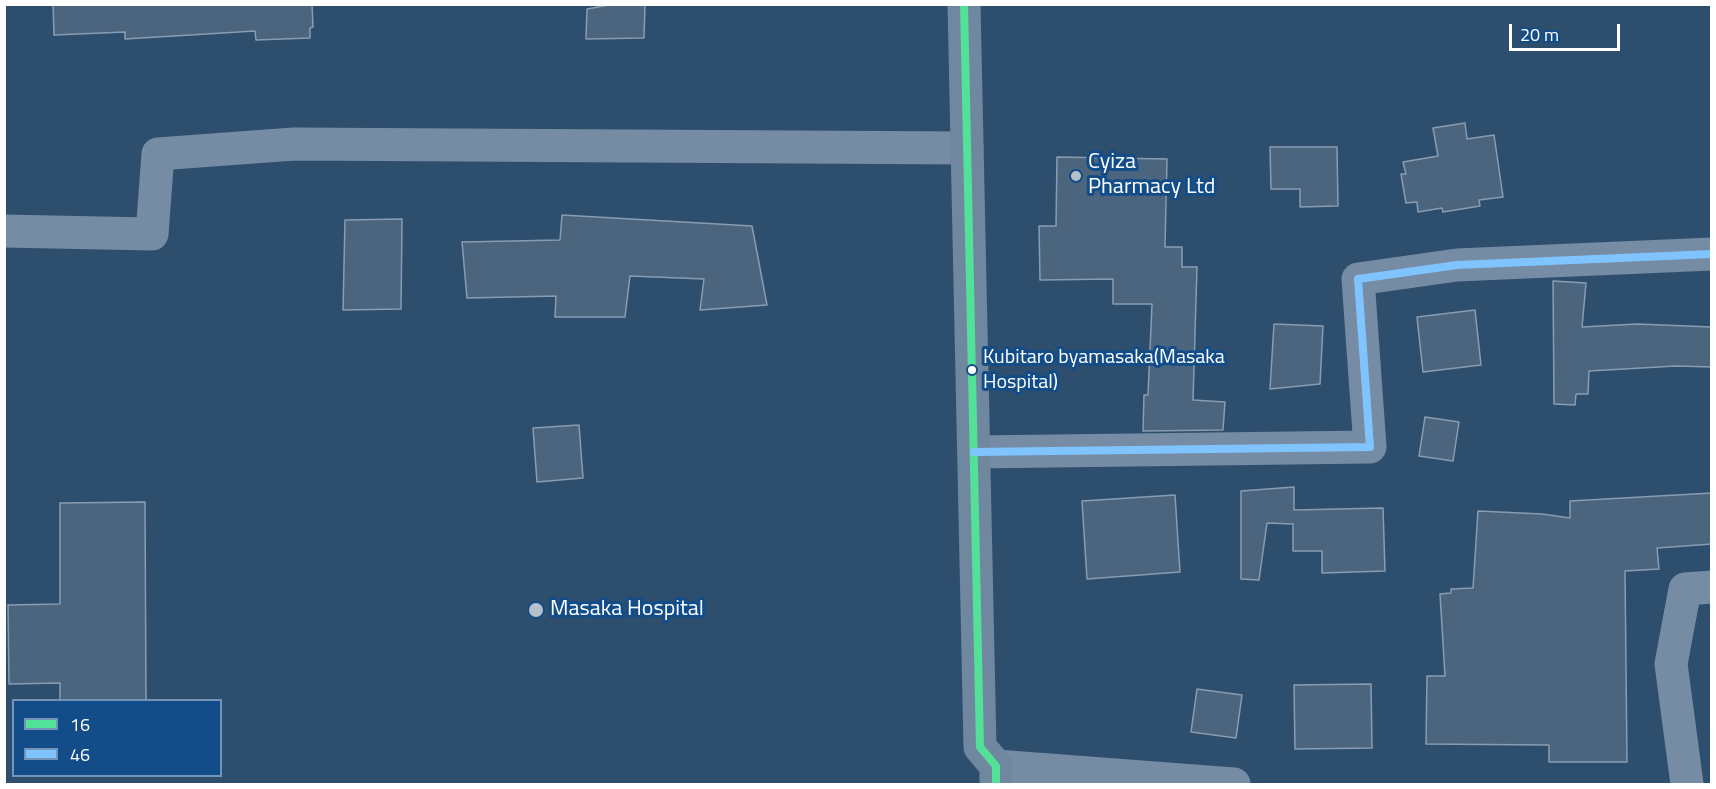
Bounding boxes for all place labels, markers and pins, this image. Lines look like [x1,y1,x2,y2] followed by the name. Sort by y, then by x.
[1088,150,1215,202] place label: Cyiza Pharmacy Ltd
[1069,169,1083,183] marker: Cyiza Pharmacy Ltd
[983,346,1225,393] place label: Kubitaro byamasaka(Masaka Hospital)
[966,364,978,376] marker: Kubitaro byamasaka(Masaka Hospital)
[550,597,704,623] place label: Masaka Hospital
[527,601,545,619] marker: Masaka Hospital

